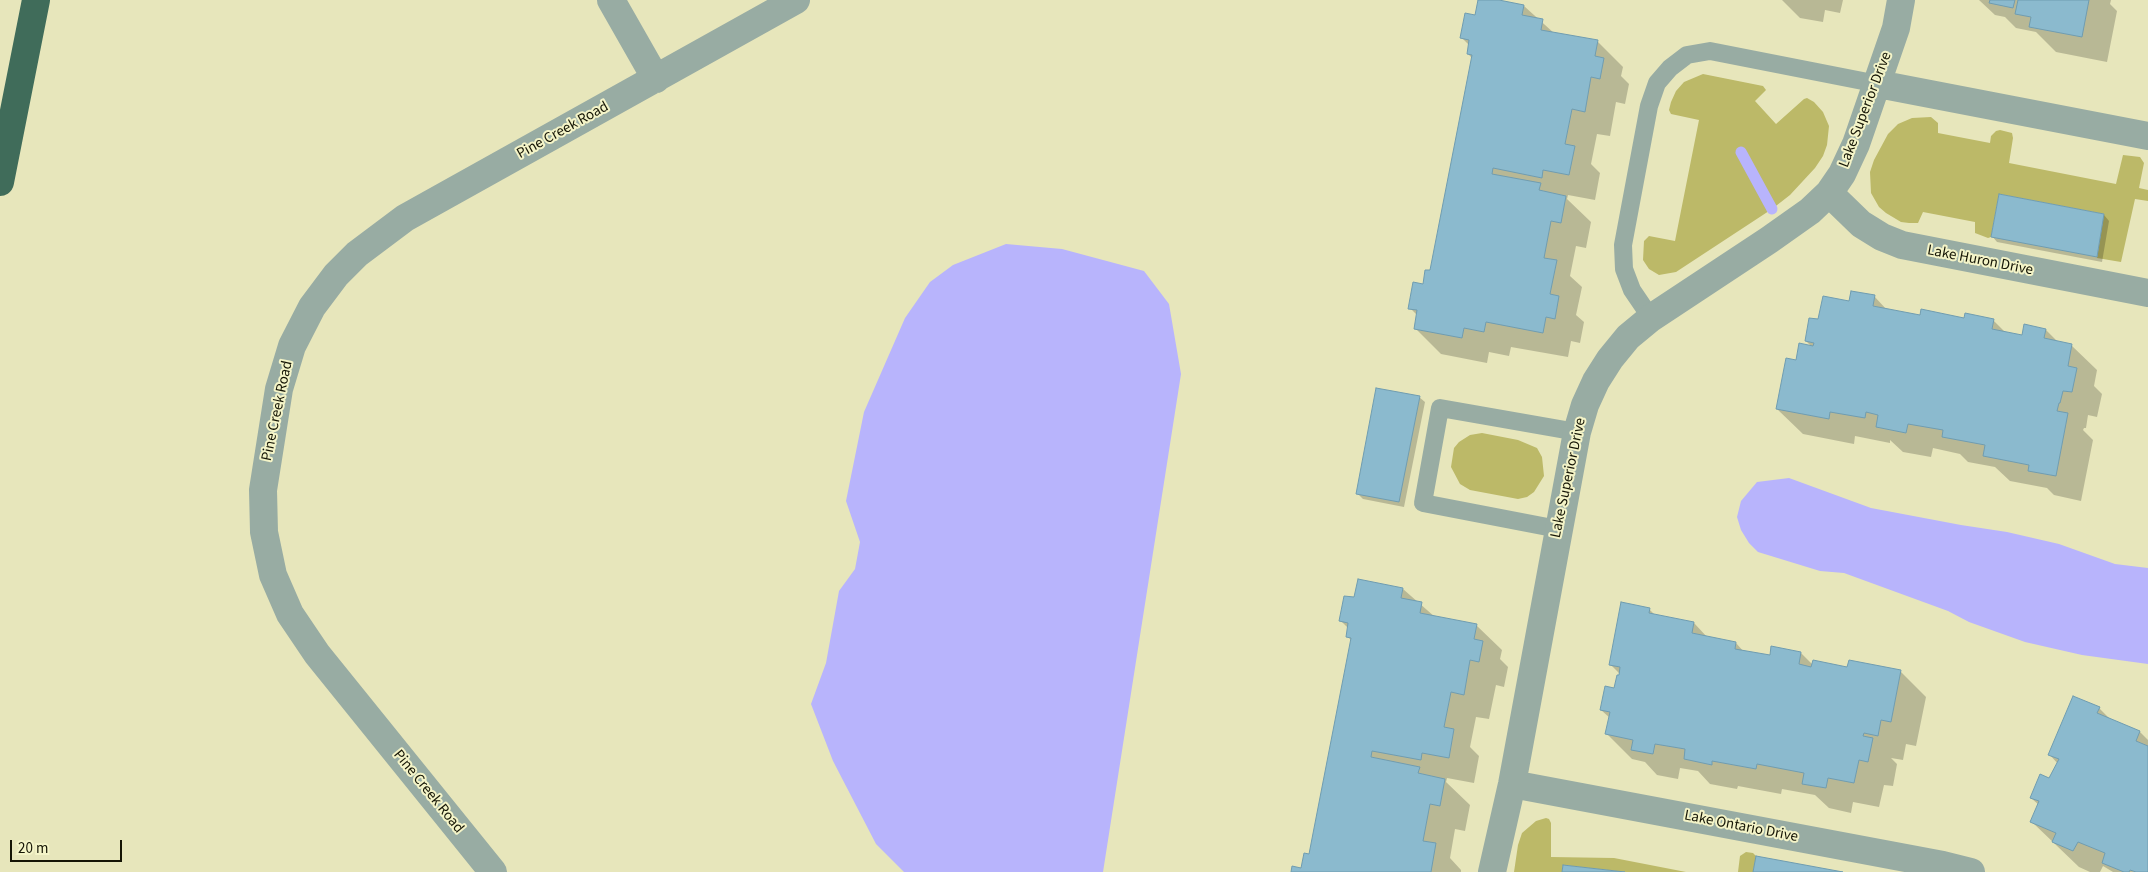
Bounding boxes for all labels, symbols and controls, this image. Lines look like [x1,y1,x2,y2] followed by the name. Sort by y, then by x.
[1836,50,1896,170] street label: Lake Superior Drive
[514,98,612,164] street label: Pine Creek Road
[1926,242,2034,280] street label: Lake Huron Drive
[259,359,297,463] street label: Pine Creek Road
[1548,416,1590,540] street label: Lake Superior Drive
[389,747,467,837] street label: Pine Creek Road
[1683,807,1799,847] street label: Lake Ontario Drive
[12,830,125,862] scale bar
[18,838,48,859] text: 20 m

